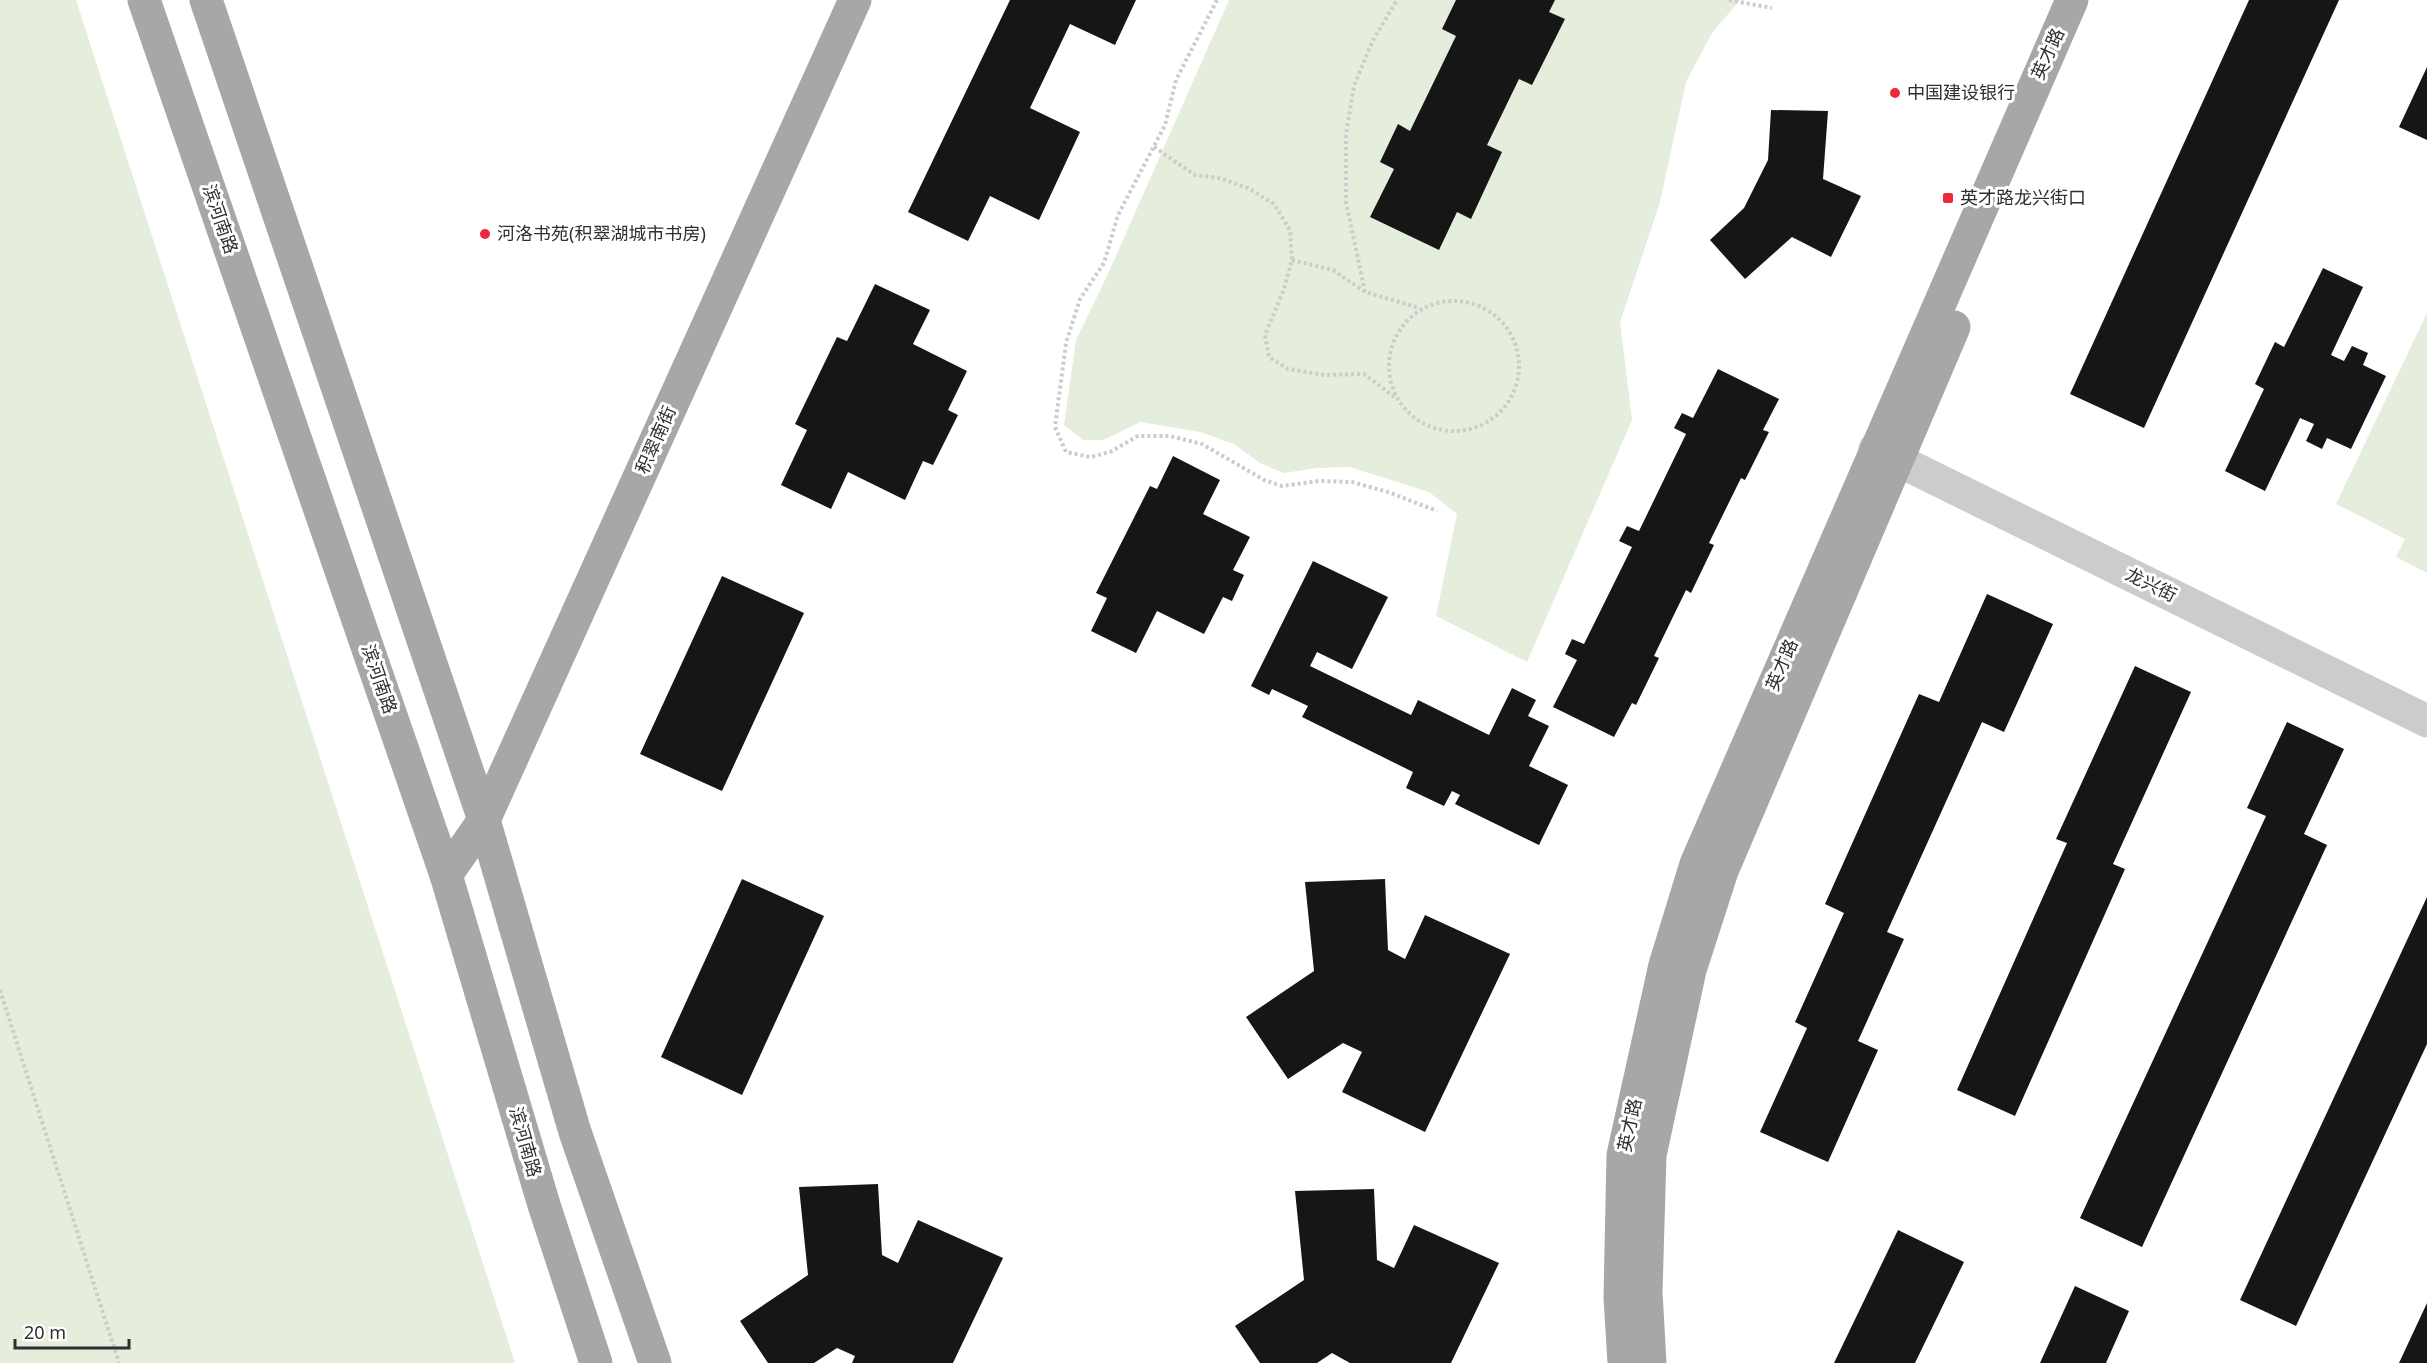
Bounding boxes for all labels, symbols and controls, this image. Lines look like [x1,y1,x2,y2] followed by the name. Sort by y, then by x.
[2025,24,2069,83] street label: 英才路
[1907,80,2015,104] place label: 中国建设银行
[1888,86,1902,100] marker: 中国建设银行
[198,181,244,257] street label: 滨河南路
[1960,185,2086,209] place label: 英才路龙兴街口
[1941,191,1955,205] marker: 英才路龙兴街口
[497,221,706,245] place label: 河洛书苑(积翠湖城市书房)
[478,227,492,241] marker: 河洛书苑(积翠湖城市书房)
[629,402,681,477] street label: 积翠南街
[2122,561,2181,607] street label: 龙兴街
[1759,635,1803,694] street label: 英才路
[357,641,403,717] street label: 滨河南路
[1612,1096,1646,1154] street label: 英才路
[505,1104,547,1180] street label: 滨河南路
[15,1312,129,1350] scale bar
[24,1320,66,1344] text: 20 m

